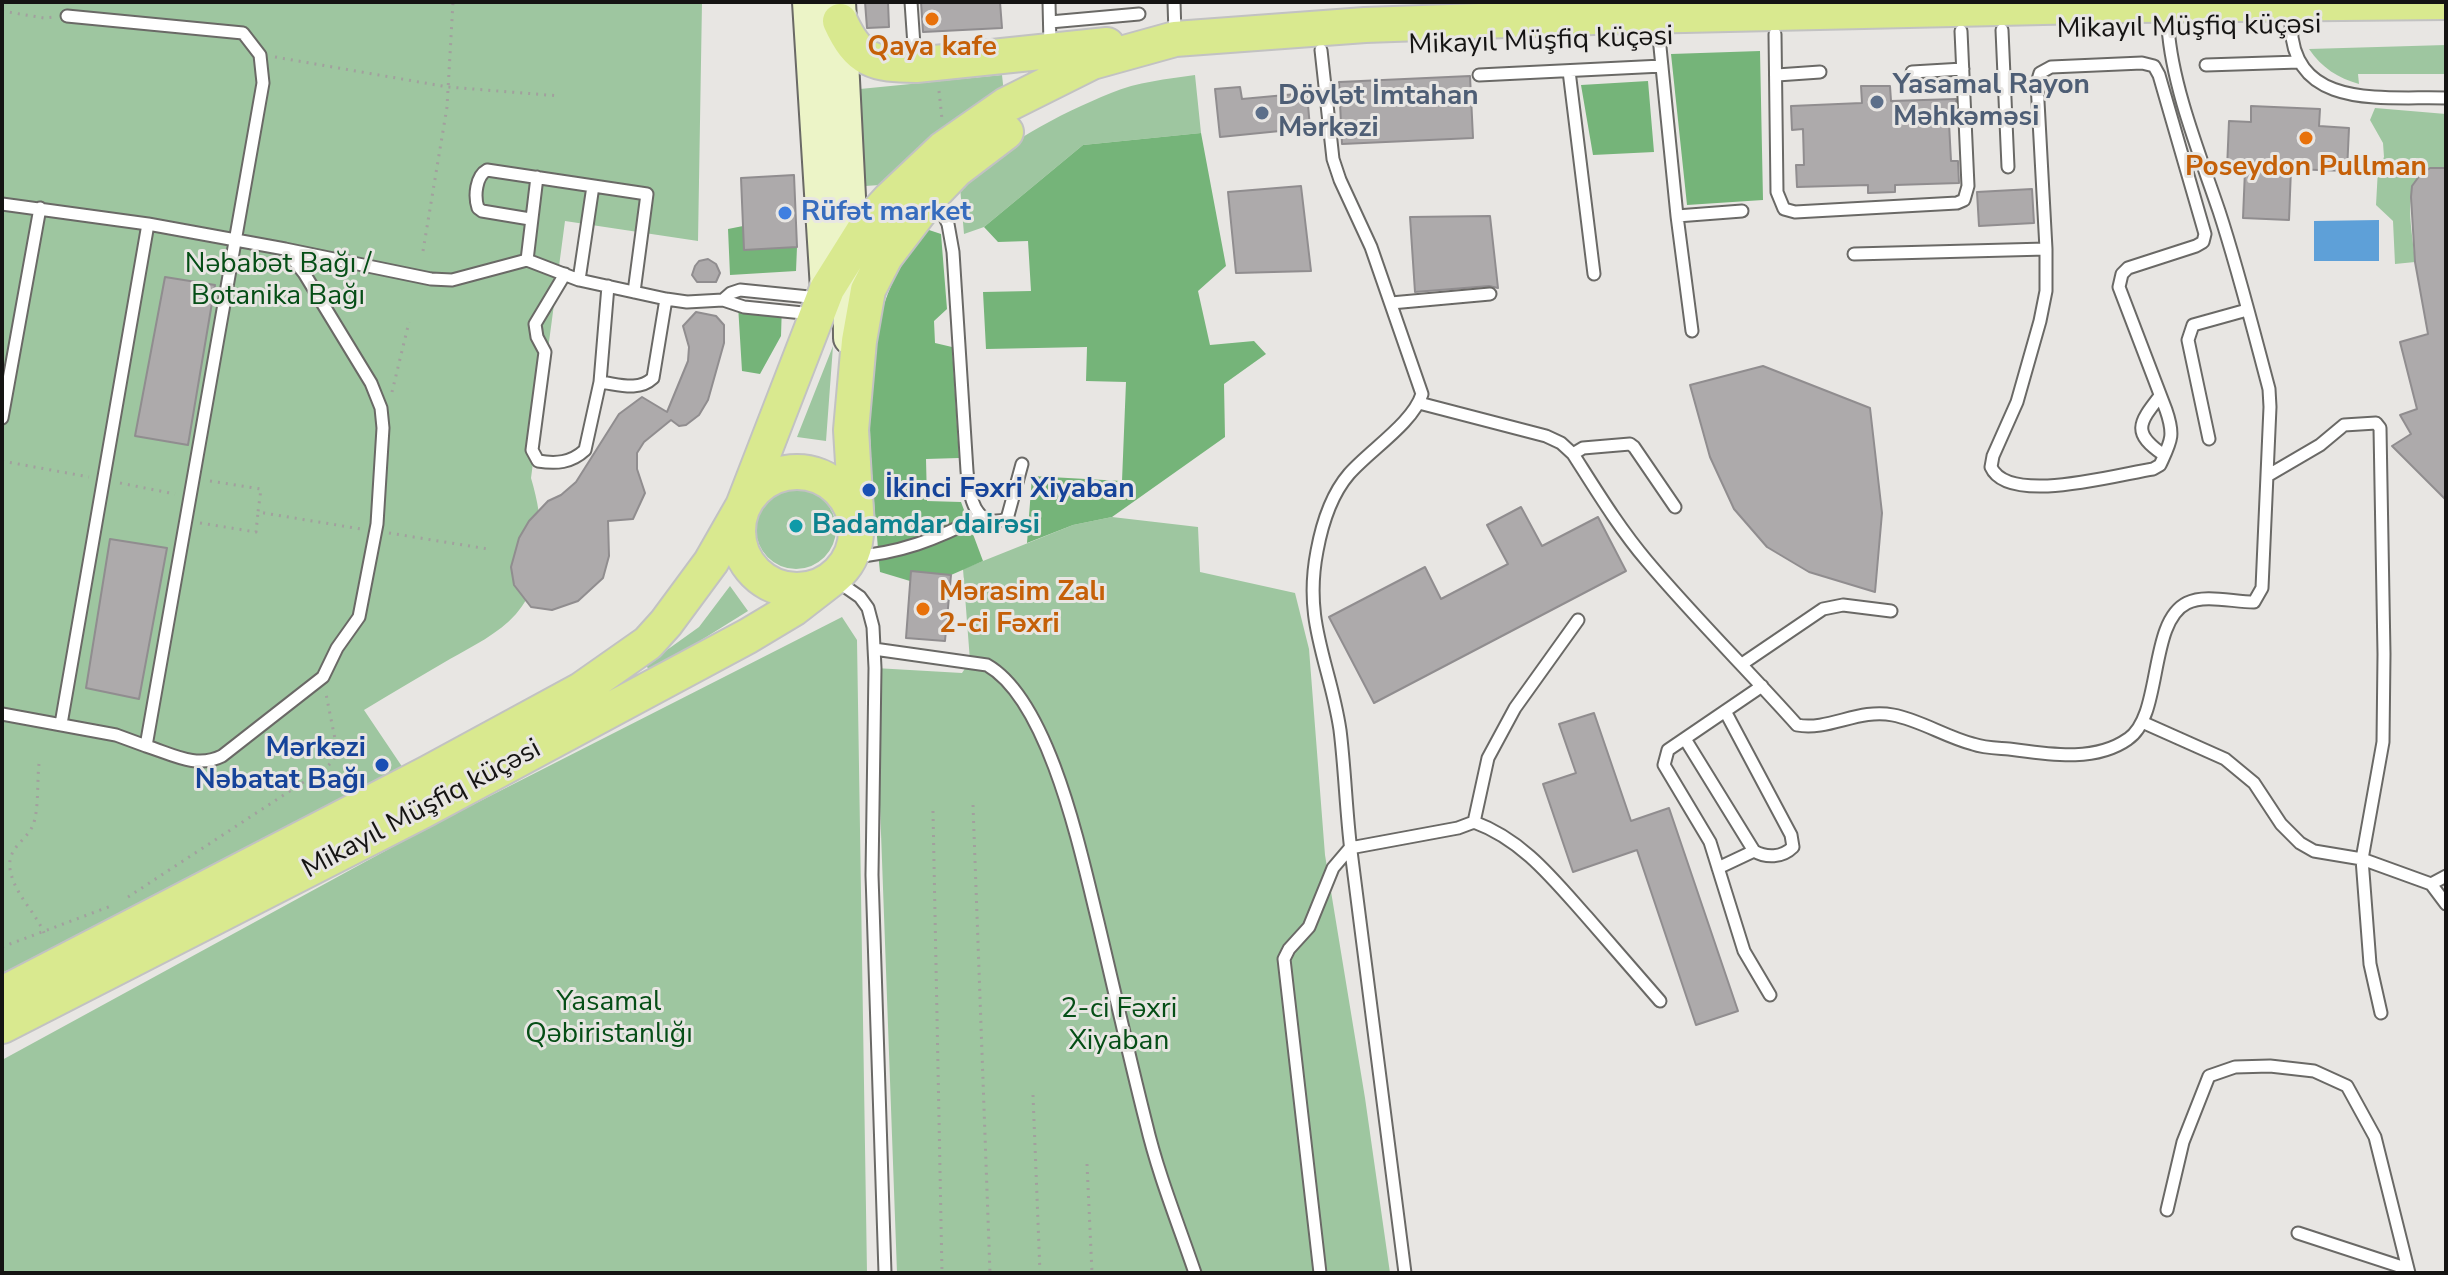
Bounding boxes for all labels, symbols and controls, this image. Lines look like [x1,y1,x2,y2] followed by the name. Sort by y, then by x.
[2056,9,2322,47] street label: Mikayıl Müşfiq küçəsi
[923,10,941,28] marker: Qaya kafe
[1408,21,1674,63] street label: Mikayıl Müşfiq küçəsi
[867,31,997,65] place label: Qaya kafe
[1893,69,2090,135] place label: Yasamal Rayon Məhkəməsi
[1278,80,1479,146] place label: Dövlət İmtahan Mərkəzi
[1868,93,1886,111] marker: Yasamal Rayon Məhkəməsi
[1253,104,1271,122] marker: Dövlət İmtahan Mərkəzi
[2297,129,2315,147] marker: Poseydon Pullman
[2185,151,2427,185] place label: Poseydon Pullman
[801,196,971,230] place label: Rüfət market
[776,204,794,222] marker: Rüfət market
[185,248,371,314] park label: Nəbabət Bağı / Botanika Bağı
[885,473,1135,507] place label: İkinci Fəxri Xiyaban
[860,481,878,499] marker: İkinci Fəxri Xiyaban
[812,509,1040,543] place label: Badamdar dairəsi
[787,517,805,535] marker: Badamdar dairəsi
[939,576,1106,642] place label: Mərasim Zalı 2-ci Fəxri
[914,600,932,618] marker: Mərasim Zalı 2-ci Fəxri
[195,732,366,798] place label: Mərkəzi Nəbatat Bağı
[297,733,547,887] street label: Mikayıl Müşfiq küçəsi
[373,756,391,774] marker: Mərkəzi Nəbatat Bağı
[525,986,693,1052] park label: Yasamal Qəbiristanlığı
[1061,993,1177,1059] park label: 2-ci Fəxri Xiyaban

